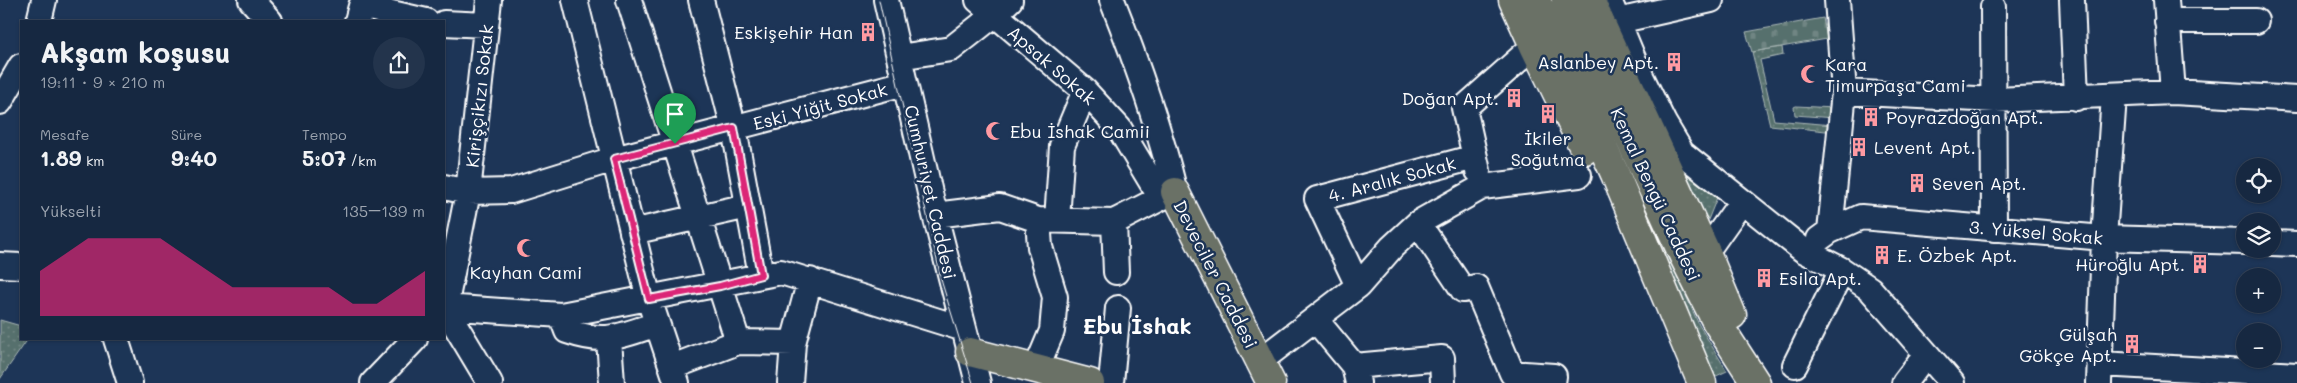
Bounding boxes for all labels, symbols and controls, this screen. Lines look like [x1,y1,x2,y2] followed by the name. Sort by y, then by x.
[734,20,853,44] place label: Eskişehir Han
[1003,20,1101,110] street label: Apsak Sokak
[857,21,879,43] building icon: Eskişehir Han
[460,23,498,169] street label: Kirişçikızı Sokak
[40,34,231,70] text: Akşam koşusu
[373,37,425,89] button: share
[1538,50,1659,74] place label: Aslanbey Apt.
[1663,51,1685,73] building icon: Aslanbey Apt.
[1825,52,1966,97] place label: Kara Timurpaşa Cami
[1799,63,1821,85] mosque icon: Kara Timurpaşa Cami
[40,71,165,92] text: 19:11 · 9 × 210 m
[750,77,890,135] street label: Eski Yiğit Sokak
[1402,86,1499,110] place label: Doğan Apt.
[1503,87,1525,109] building icon: Doğan Apt.
[654,93,696,144] pin
[661,100,689,128] icon: arrive
[899,103,963,281] street label: Cumhuriyet Caddesi
[1537,103,1559,125] building icon: İkiler Soğutma
[1605,103,1707,285] street label: Kemal Bengü Caddesi
[1886,105,2044,129] place label: Poyrazdoğan Apt.
[1860,106,1882,128] building icon: Poyrazdoğan Apt.
[1010,119,1150,143] place label: Ebu İshak Camii
[984,120,1006,142] mosque icon: Ebu İshak Camii
[40,125,89,144] text: Mesafe
[171,125,202,144] text: Süre
[302,125,347,144] text: Tempo
[1511,126,1585,171] place label: İkiler Soğutma
[1874,135,1976,159] place label: Levent Apt.
[1848,136,1870,158] building icon: Levent Apt.
[40,144,81,171] text: 1.89
[171,144,217,171] text: 9:40
[302,144,346,171] text: 5:07
[1326,150,1458,208] street label: 4. Aralık Sokak
[81,151,105,170] text: km
[346,151,377,170] text: /km
[2236,158,2281,368] map controls
[2236,158,2281,203] button: locate
[1932,171,2026,195] place label: Seven Apt.
[1906,172,1928,194] building icon: Seven Apt.
[1168,196,1264,352] street label: Deveciler Caddesi
[40,200,101,221] text: Yükselti
[342,200,425,221] text: 135–139 m
[2236,213,2281,258] button: layers
[1968,214,2104,250] street label: 3. Yüksel Sokak
[515,237,537,259] mosque icon: Kayhan Cami
[1897,243,2017,267] place label: E. Özbek Apt.
[1871,244,1893,266] building icon: E. Özbek Apt.
[2075,252,2185,276] place label: Hüroğlu Apt.
[2189,253,2211,275] building icon: Hüroğlu Apt.
[470,260,582,284] place label: Kayhan Cami
[1779,266,1862,290] place label: Esila Apt.
[1753,267,1775,289] building icon: Esila Apt.
[2236,268,2281,313] button: +
[1082,311,1192,340] district label: Ebu İshak
[2019,322,2117,367] place label: Gülşah Gökçe Apt.
[2236,323,2281,368] button: −
[2121,333,2143,355] building icon: Gülşah Gökçe Apt.

